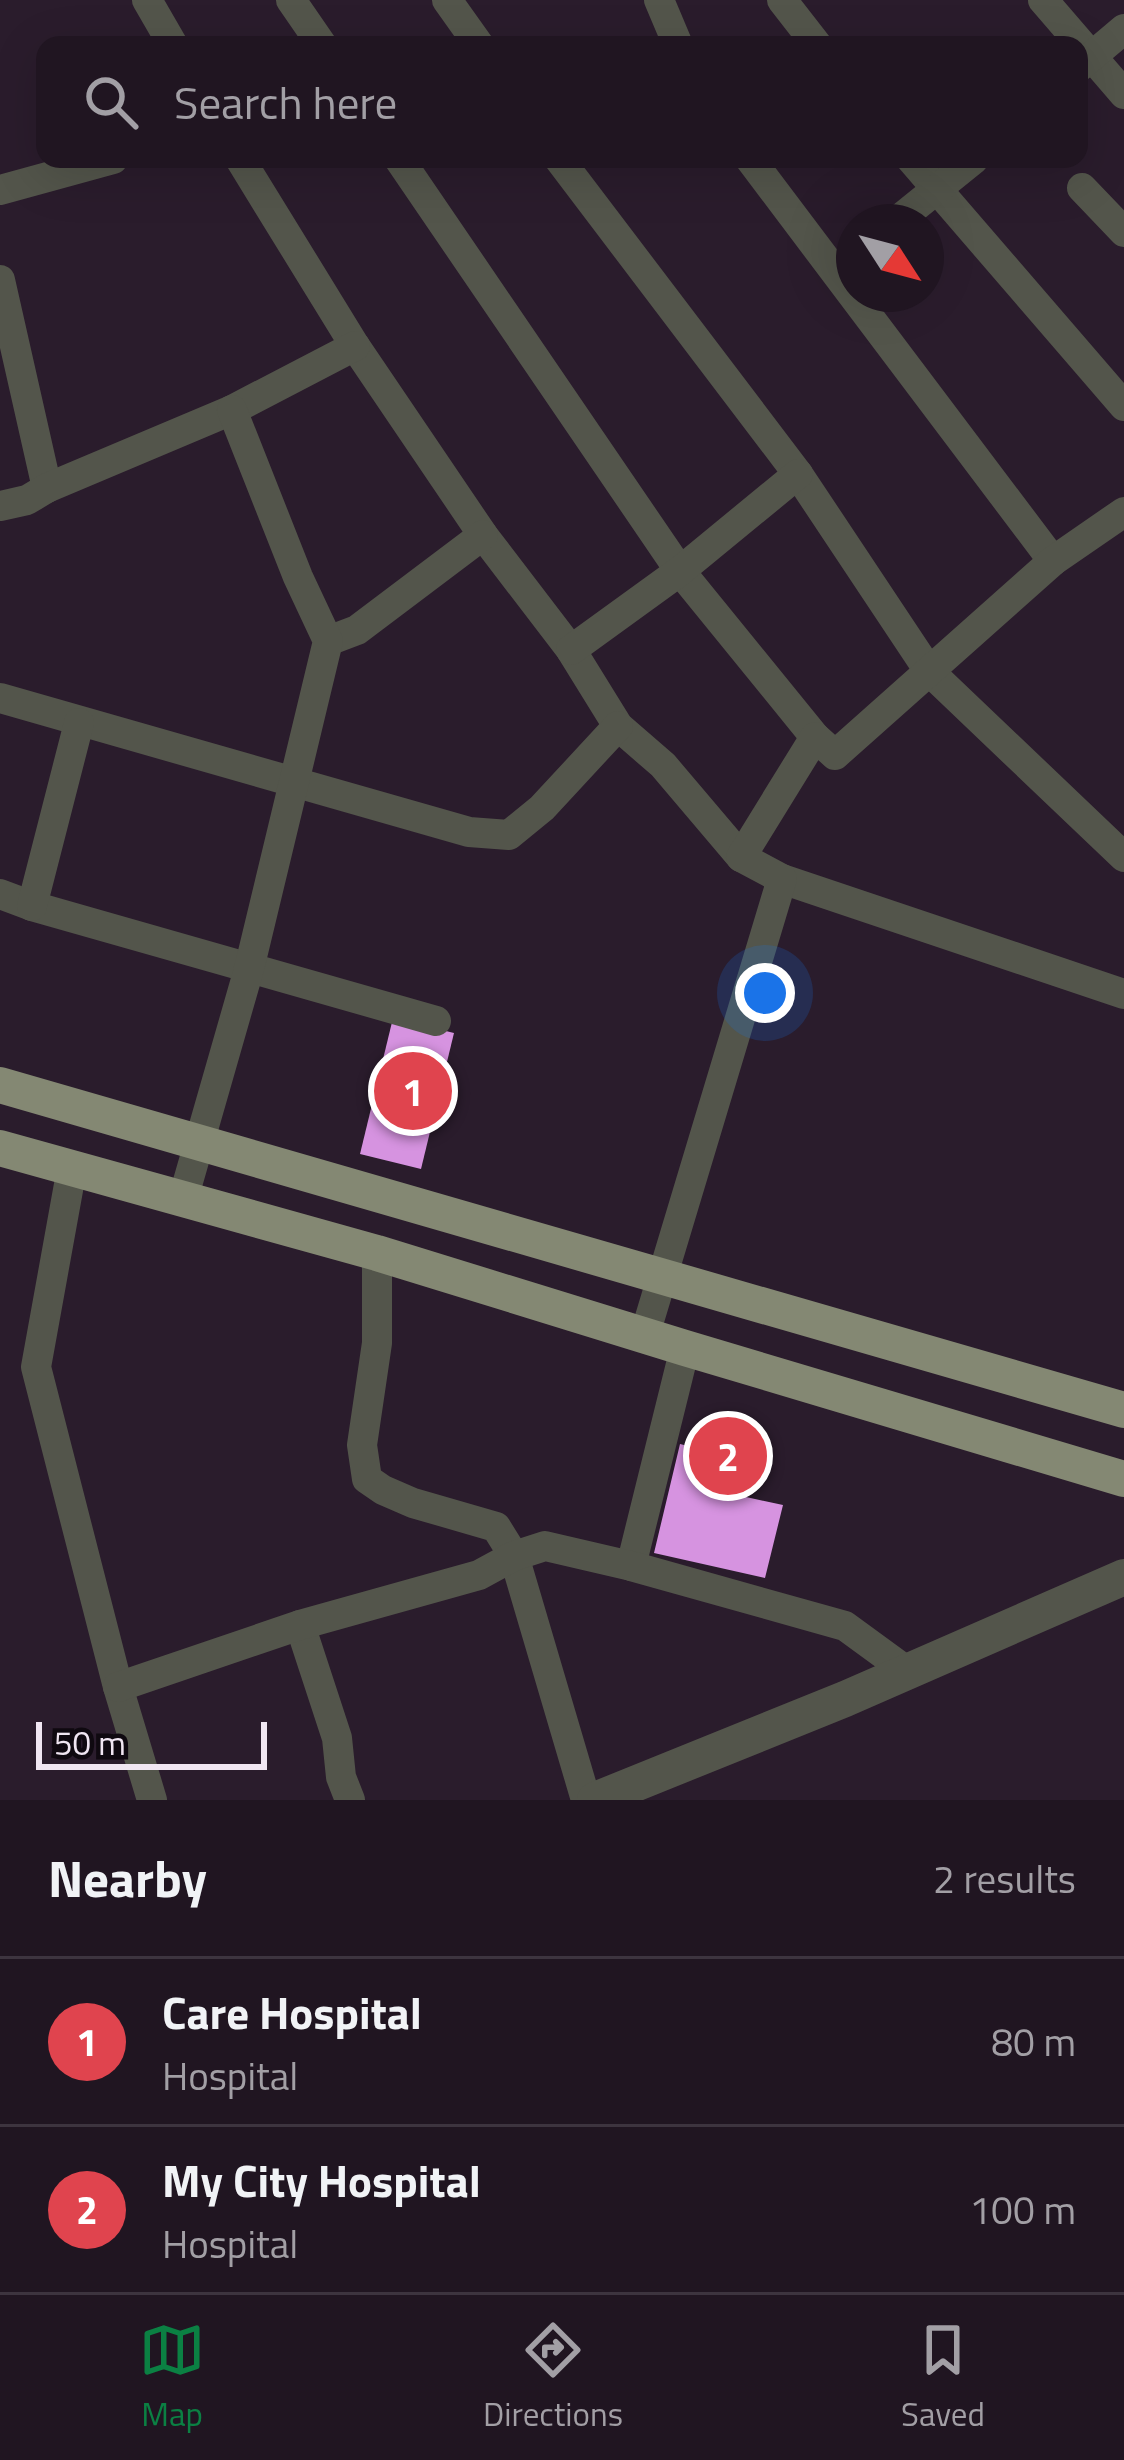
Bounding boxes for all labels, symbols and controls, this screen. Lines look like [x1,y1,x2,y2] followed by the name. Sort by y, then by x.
[36,36,1088,168] search box
[174,68,397,136] text: Search here
[78,69,144,135] icon: search
[836,204,944,312] north arrow
[735,963,795,1023] your location
[374,1046,452,1136] pin: 1
[689,1411,767,1501] pin: 2
[36,1716,267,1769] scale bar
[54,1718,126,1768] text: 50 m
[48,1839,207,1917] text: Nearby
[933,1849,1076,1908] text: 2 results
[162,1978,422,2046] text: Care Hospital
[76,2012,98,2071] text: 1
[991,2012,1076,2071] text: 80 m
[162,2046,298,2105] text: Hospital
[162,2146,481,2214] text: My City Hospital
[76,2180,98,2239] text: 2
[969,2180,1076,2239] text: 100 m
[162,2214,298,2273] text: Hospital
[139,2317,205,2439] tab: Map
[483,2317,623,2439] tab: Directions
[901,2317,985,2439] tab: Saved

